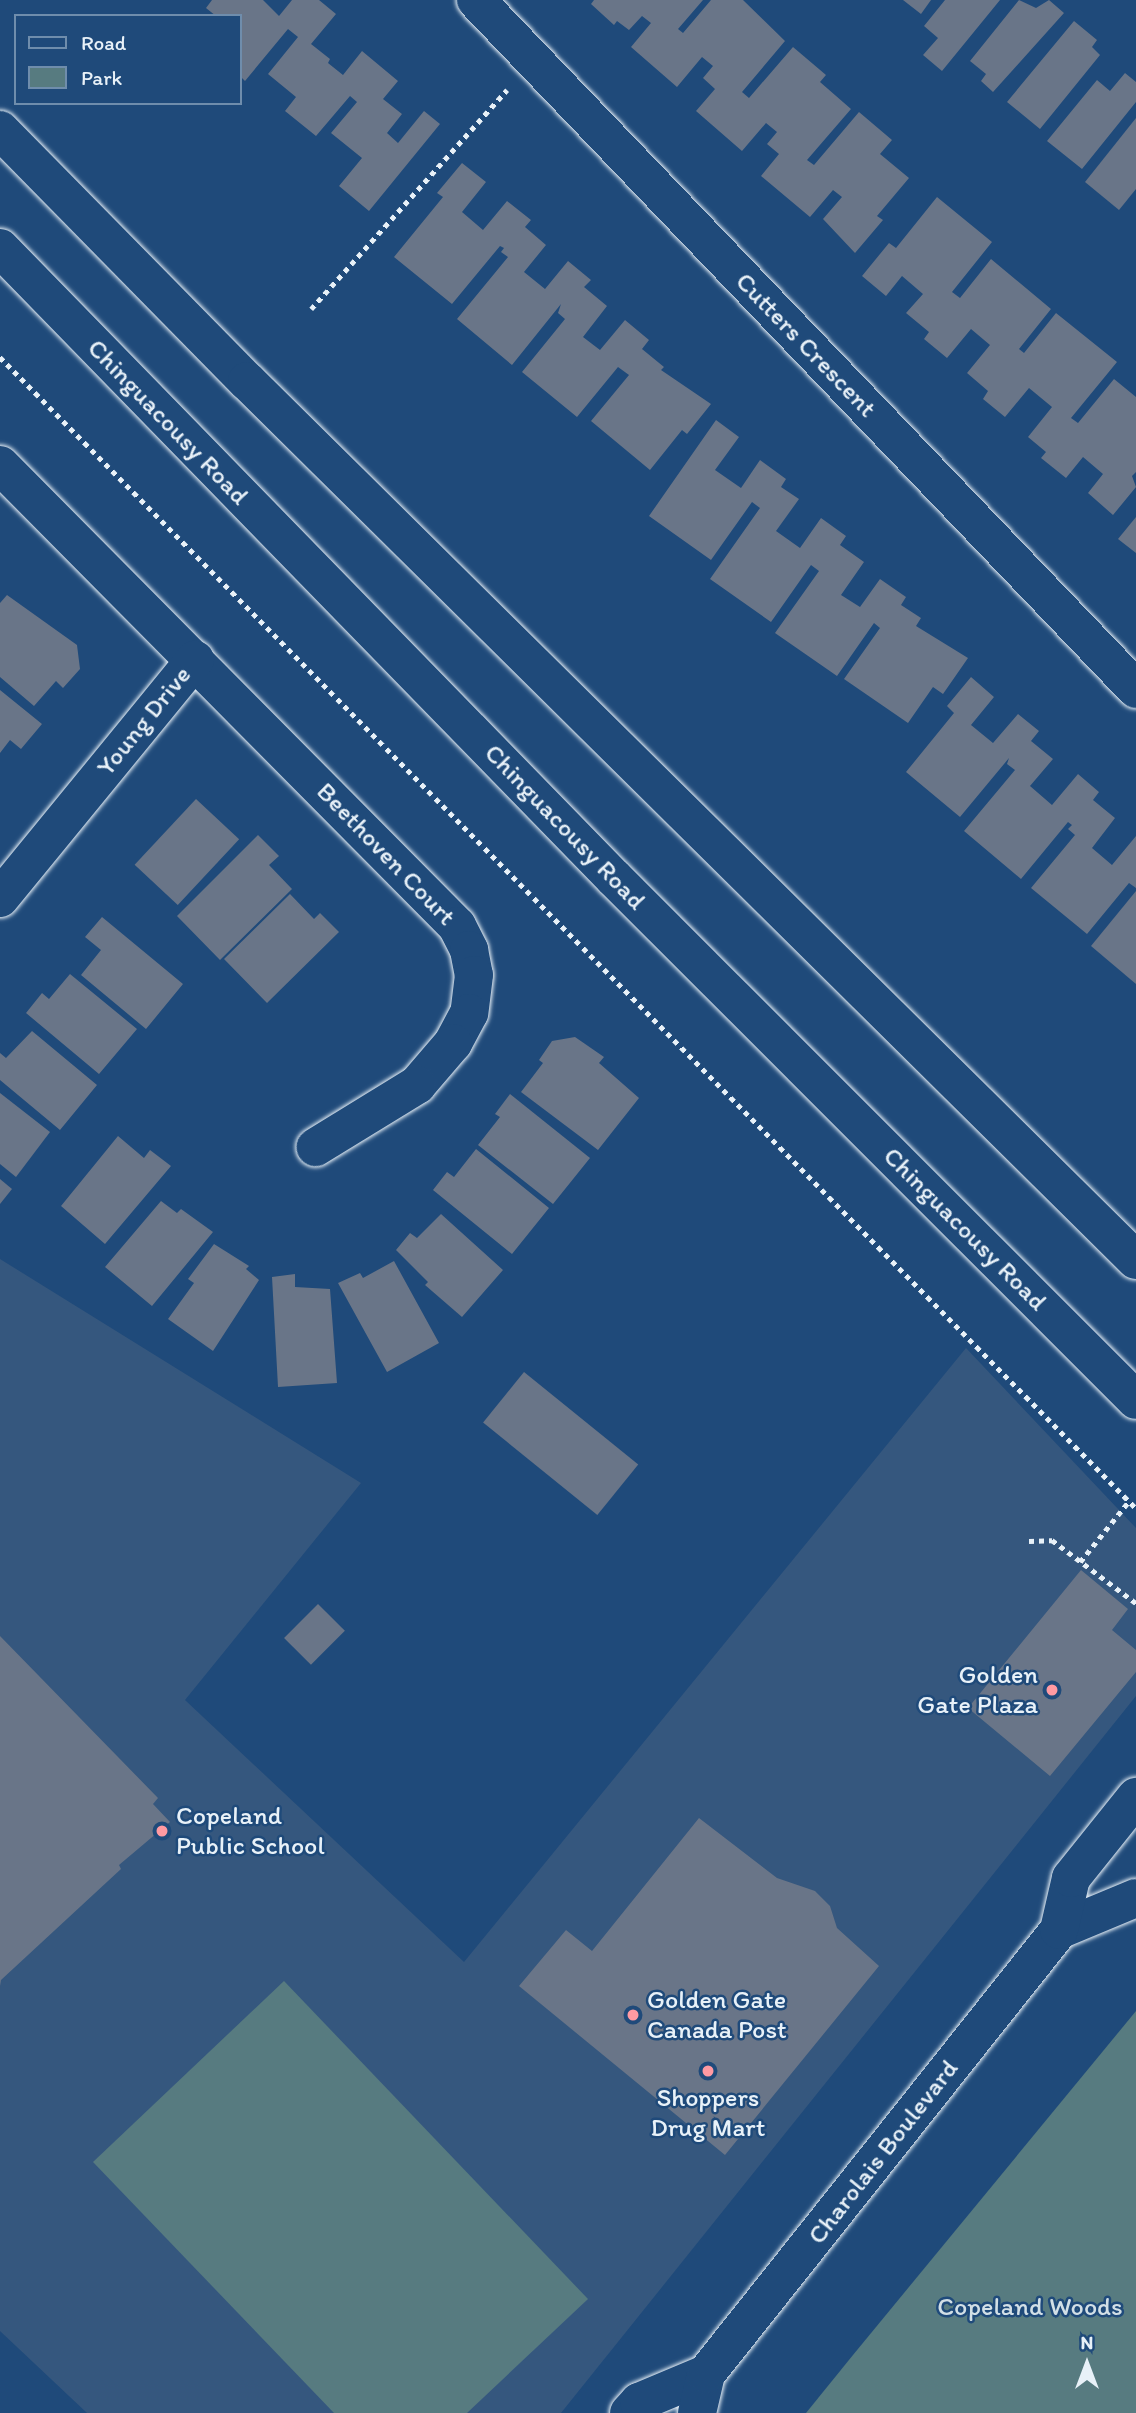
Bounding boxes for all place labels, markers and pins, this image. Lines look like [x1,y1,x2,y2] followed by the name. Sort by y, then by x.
[918,1659,1038,1720] place label: Golden Gate Plaza
[1044,1682,1060,1698] marker: Golden Gate Plaza
[176,1800,325,1862] place label: Copeland Public School
[154,1823,170,1839] marker: Copeland Public School
[647,1984,787,2046] place label: Golden Gate Canada Post
[625,2007,641,2023] marker: Golden Gate Canada Post
[700,2063,716,2079] marker: Shoppers Drug Mart
[651,2082,765,2144] place label: Shoppers Drug Mart

